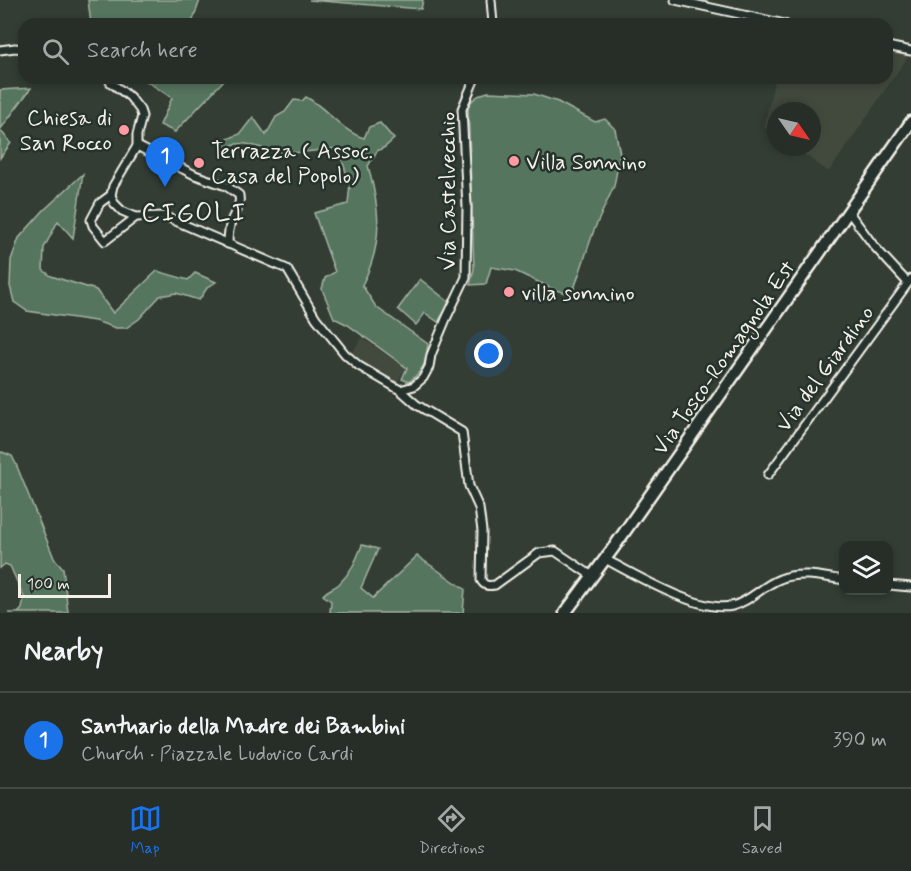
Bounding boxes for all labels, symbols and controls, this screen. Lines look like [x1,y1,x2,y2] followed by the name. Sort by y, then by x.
[18,18,893,84] search box
[39,35,72,68] icon: search
[87,37,198,65] text: Search here
[767,102,821,156] north arrow
[20,105,112,158] place label: Chiesa di San Rocco
[435,112,463,270] street label: Via Castelvecchio
[117,123,131,137] marker: Chiesa di San Rocco
[146,138,184,187] pin: 1
[211,138,373,191] place label: Terrazza ( Assoc. Casa del Popolo)
[526,149,646,177] place label: Villa Sonnino
[507,154,521,168] marker: Villa Sonnino
[192,156,206,170] marker: Terrazza ( Assoc. Casa del Popolo)
[141,197,247,231] district label: CIGOLI
[647,256,805,462] street label: Via Tosco-Romagnola Est
[521,280,635,308] place label: villa sonnino
[502,285,516,299] marker: villa sonnino
[770,300,881,438] street label: Via del Giardino
[474,339,503,368] your location
[839,541,893,595] map controls
[839,541,893,595] button: layers
[18,571,111,598] scale bar
[27,574,70,595] text: 100 m
[24,635,103,669] text: Nearby
[81,713,405,741] text: Santuario della Madre dei Bambini
[39,727,48,754] text: 1
[833,727,887,754] text: 390 m
[81,741,353,768] text: Church · Piazzale Ludovico Cardi
[129,802,162,859] tab: Map
[419,802,485,859] tab: Directions
[742,802,782,859] tab: Saved

